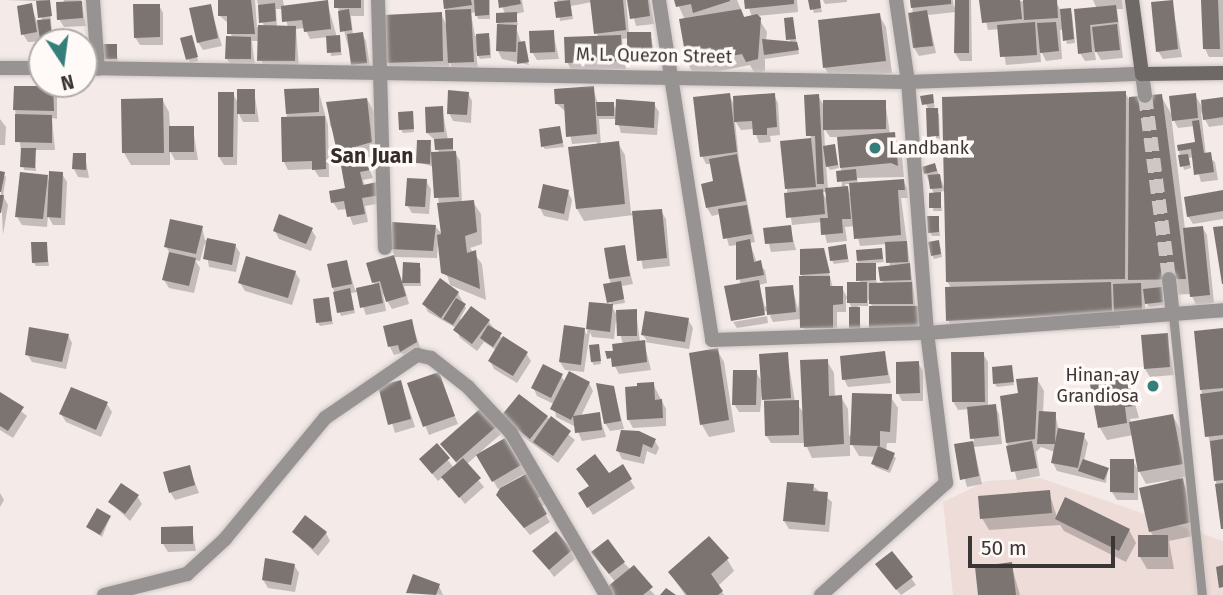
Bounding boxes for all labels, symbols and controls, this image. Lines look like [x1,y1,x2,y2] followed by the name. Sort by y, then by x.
[28,28,98,98] north arrow
[576,44,732,68] street label: M. L. Quezon Street
[59,69,76,95] text: N
[889,137,969,159] place label: Landbank
[867,140,883,156] marker: Landbank
[331,143,413,169] district label: San Juan
[1057,365,1139,408] place label: Hinan-ay Grandiosa
[1145,378,1161,394] marker: Hinan-ay Grandiosa
[971,522,1118,566] scale bar
[981,535,1027,561] text: 50 m

